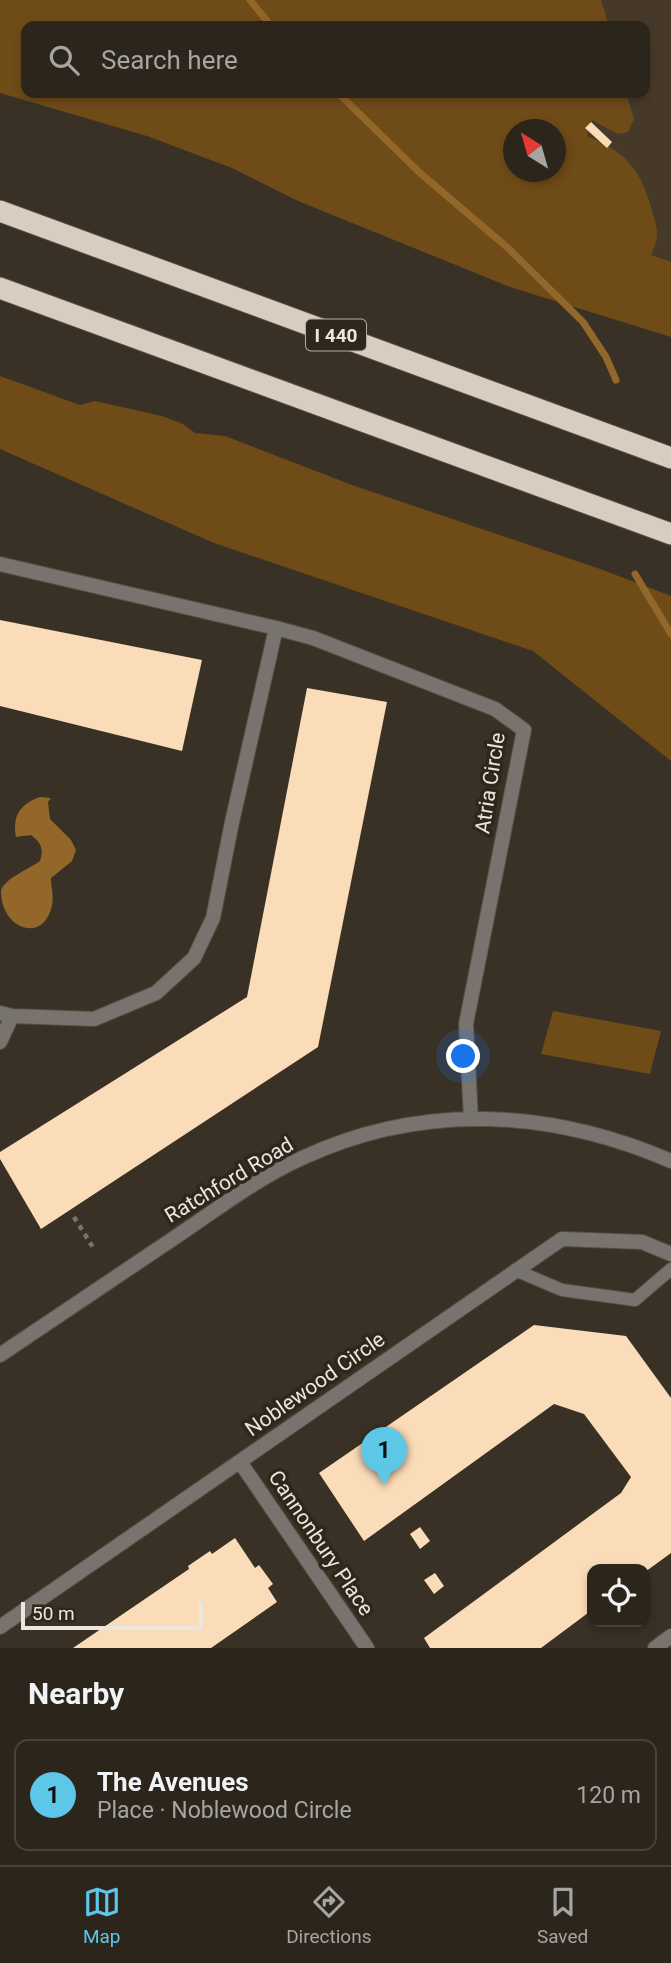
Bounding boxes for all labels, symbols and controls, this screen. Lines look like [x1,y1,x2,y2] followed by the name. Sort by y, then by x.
[21,21,650,98] search box
[45,41,83,79] icon: search
[101,45,238,75] text: Search here
[503,119,566,182] north arrow
[306,320,366,350] road number: I 440
[470,731,510,835] street label: Atria Circle
[446,1039,480,1073] your location
[161,1132,297,1228] street label: Ratchford Road
[241,1327,389,1441] street label: Noblewood Circle
[361,1427,407,1485] pin: 1
[264,1466,378,1620] street label: Cannonbury Place
[587,1564,650,1627] map controls
[587,1564,650,1627] button: locate
[21,1599,203,1631] scale bar
[32,1602,75,1625] text: 50 m
[28,1676,124,1711] text: Nearby
[97,1767,249,1797] text: The Avenues
[46,1782,60,1809] text: 1
[576,1782,641,1809] text: 120 m
[97,1797,352,1824] text: Place · Noblewood Circle
[83,1883,121,1948] tab: Map
[286,1883,371,1948] tab: Directions
[537,1883,588,1948] tab: Saved

